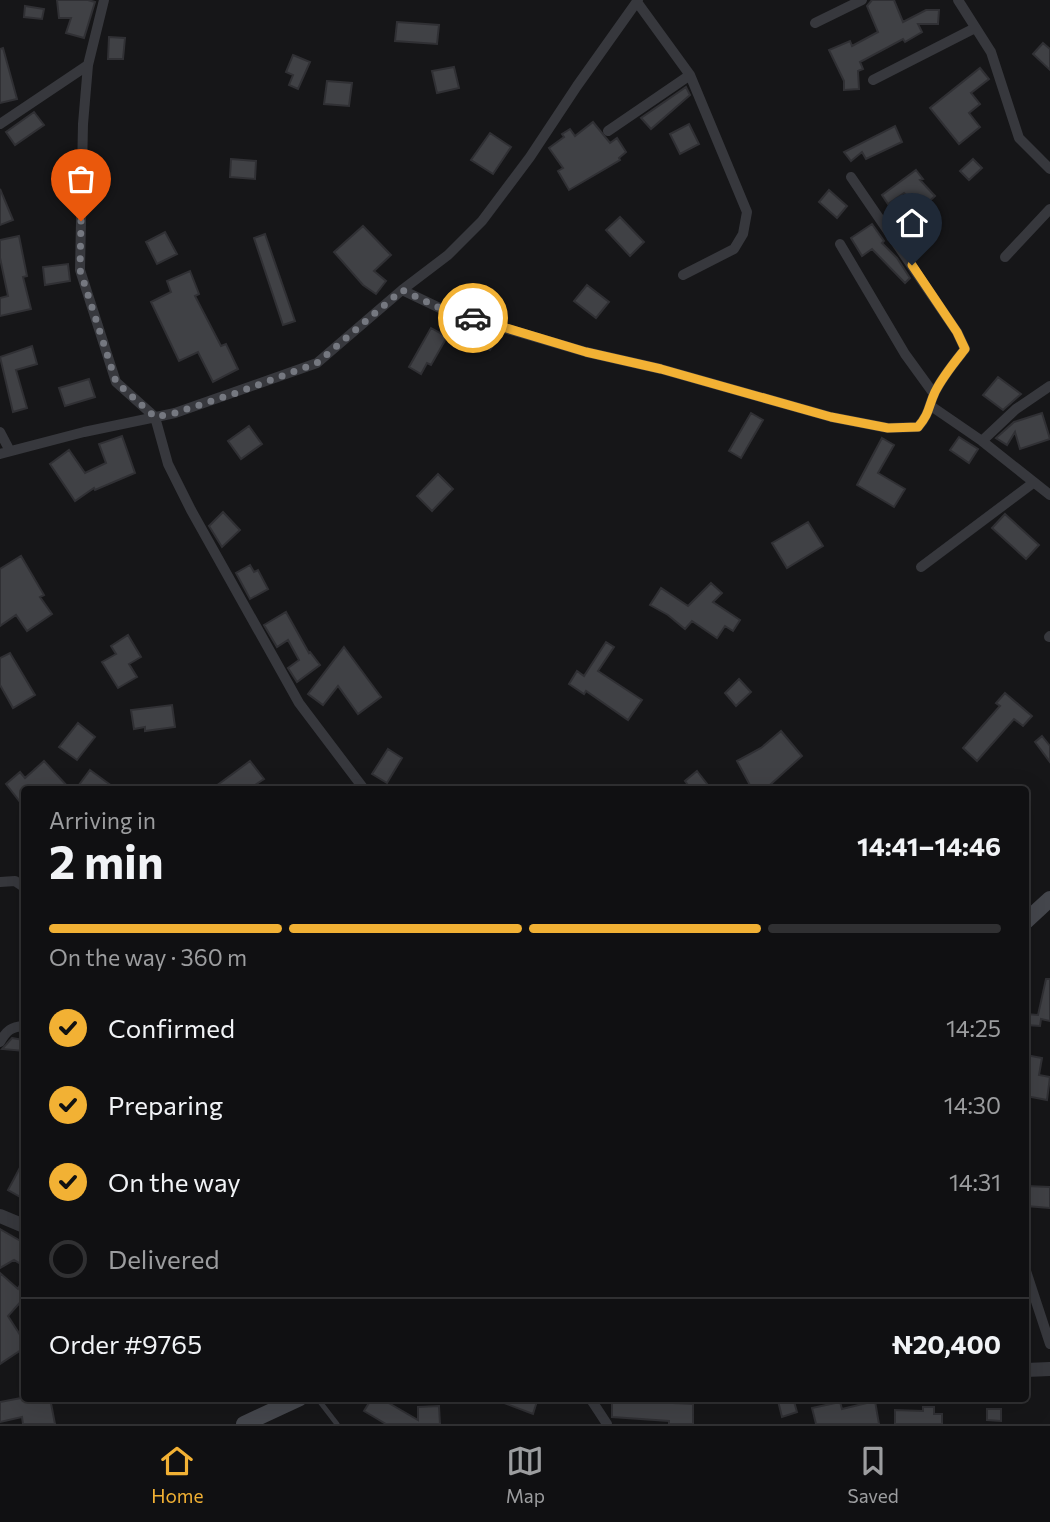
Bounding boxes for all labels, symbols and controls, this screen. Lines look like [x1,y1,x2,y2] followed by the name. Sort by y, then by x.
[51,149,111,221] pin
[62,160,100,198] icon: bag
[882,193,942,265] pin
[893,204,931,242] icon: home
[438,283,508,353] courier
[454,299,492,337] icon: car
[49,806,156,834] text: Arriving in
[857,830,1001,861] text: 14:41–14:46
[49,832,164,888] text: 2 min
[49,943,247,971] text: On the way · 360 m
[49,1009,87,1047] icon: check
[108,1012,235,1043] text: Confirmed
[946,1014,1001,1042] text: 14:25
[49,1086,87,1124] icon: check
[108,1089,223,1120] text: Preparing
[944,1091,1001,1119] text: 14:30
[49,1163,87,1201] icon: check
[108,1166,241,1197] text: On the way
[949,1168,1001,1196] text: 14:31
[108,1243,219,1274] text: Delivered
[49,1328,202,1359] text: Order #9765
[892,1328,1001,1359] text: ₦20,400
[151,1442,203,1507] tab: Home
[506,1442,545,1507] tab: Map
[847,1442,899,1507] tab: Saved

